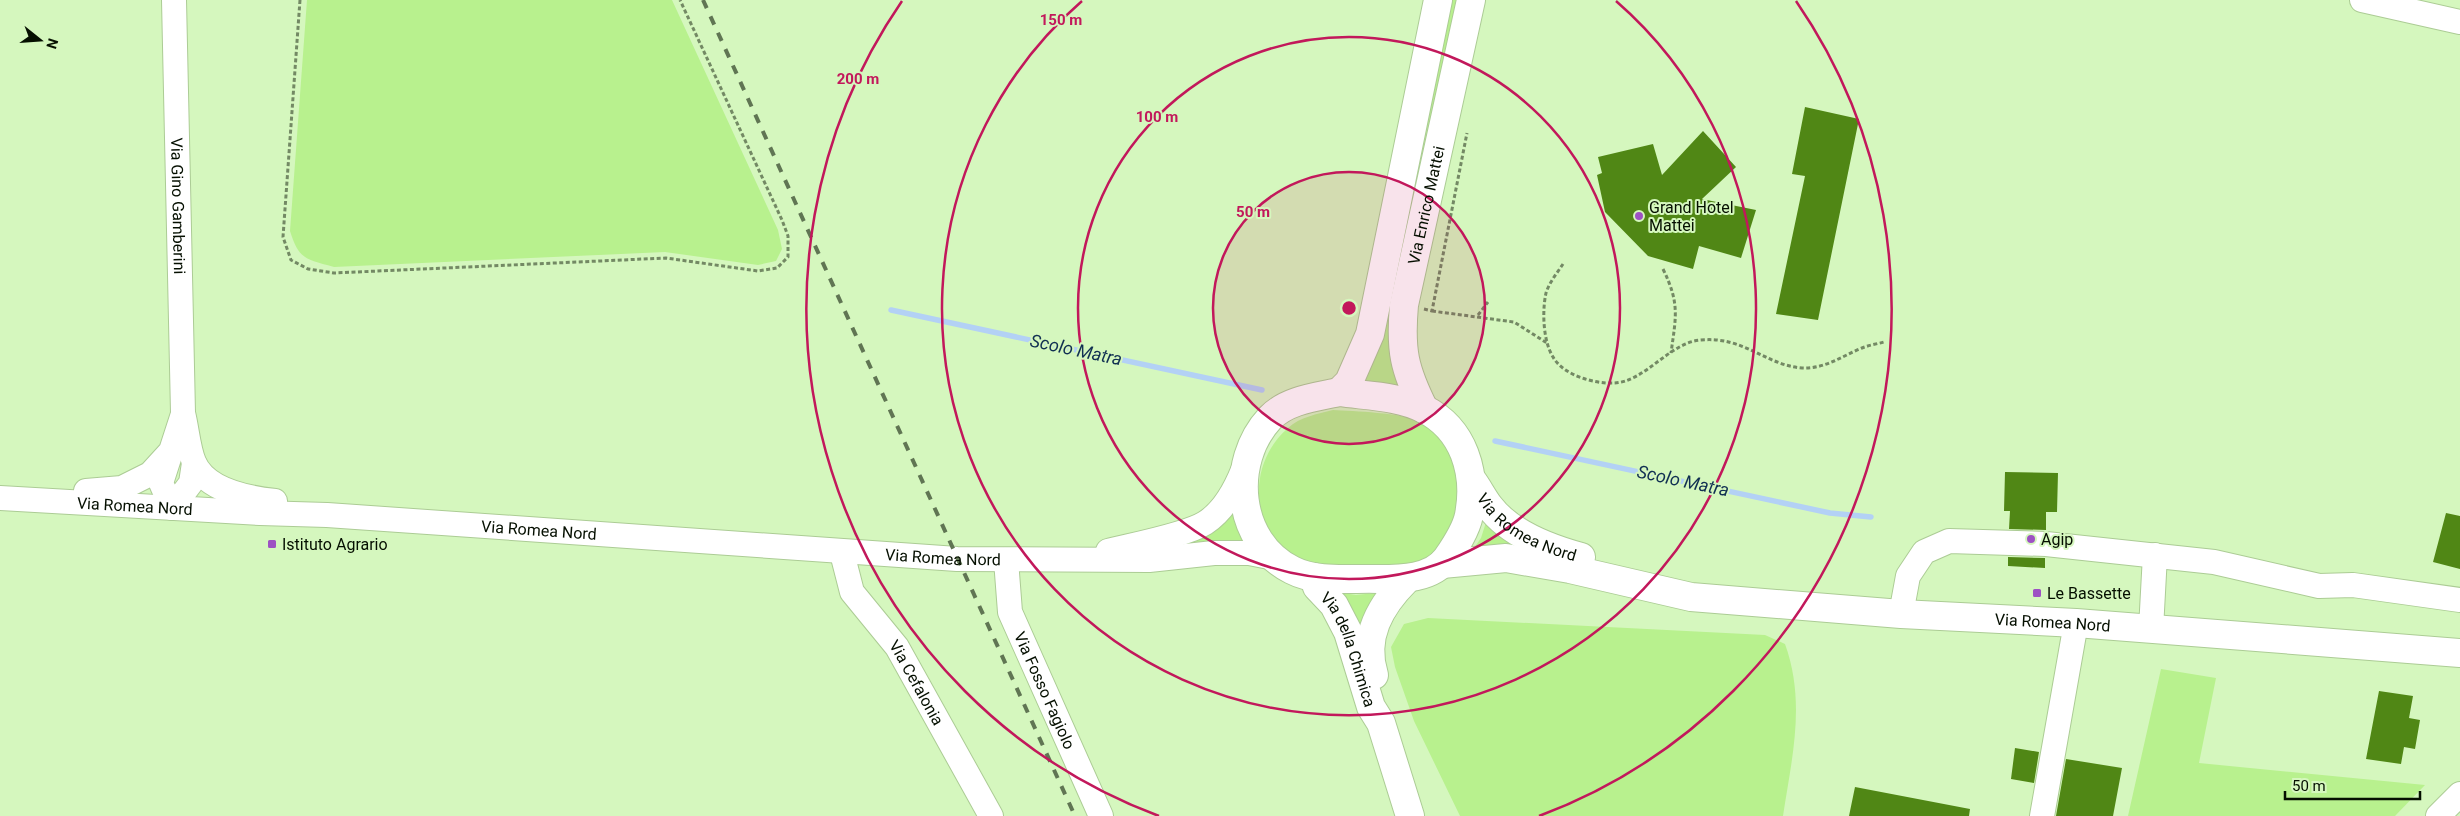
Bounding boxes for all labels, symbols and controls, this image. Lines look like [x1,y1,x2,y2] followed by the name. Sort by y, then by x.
[1040,11,1082,29] text: 150 m
[15,15,65,65] north arrow
[43,37,62,51] text: N
[837,70,879,88] text: 200 m
[1136,108,1178,126] text: 100 m
[167,137,189,274] street label: Via Gino Gamberini
[1404,144,1449,266] street label: Via Enrico Mattei
[1649,198,1734,235] place label: Grand Hotel Mattei
[1236,203,1270,221] text: 50 m
[1633,210,1645,222] marker: Grand Hotel Mattei
[1340,299,1358,317] centre of rings
[1028,330,1124,370] water label: Scolo Matra
[1635,461,1731,501] water label: Scolo Matra
[1473,490,1579,565] street label: Via Romea Nord
[76,493,193,519] street label: Via Romea Nord
[481,517,597,544] street label: Via Romea Nord
[2041,530,2073,549] place label: Agip
[2025,533,2037,545] marker: Agip
[282,535,388,554] place label: Istituto Agrario
[266,538,278,550] marker: Istituto Agrario
[885,545,1001,569] street label: Via Romea Nord
[2047,584,2131,603] place label: Le Bassette
[2031,587,2043,599] marker: Le Bassette
[1317,588,1379,709] street label: Via della Chimica
[1994,610,2111,636] street label: Via Romea Nord
[1010,629,1079,752] street label: Via Fosso Fagiolo
[885,636,948,729] street label: Via Cefalonia
[2285,768,2420,800] scale bar
[2292,777,2326,795] text: 50 m

